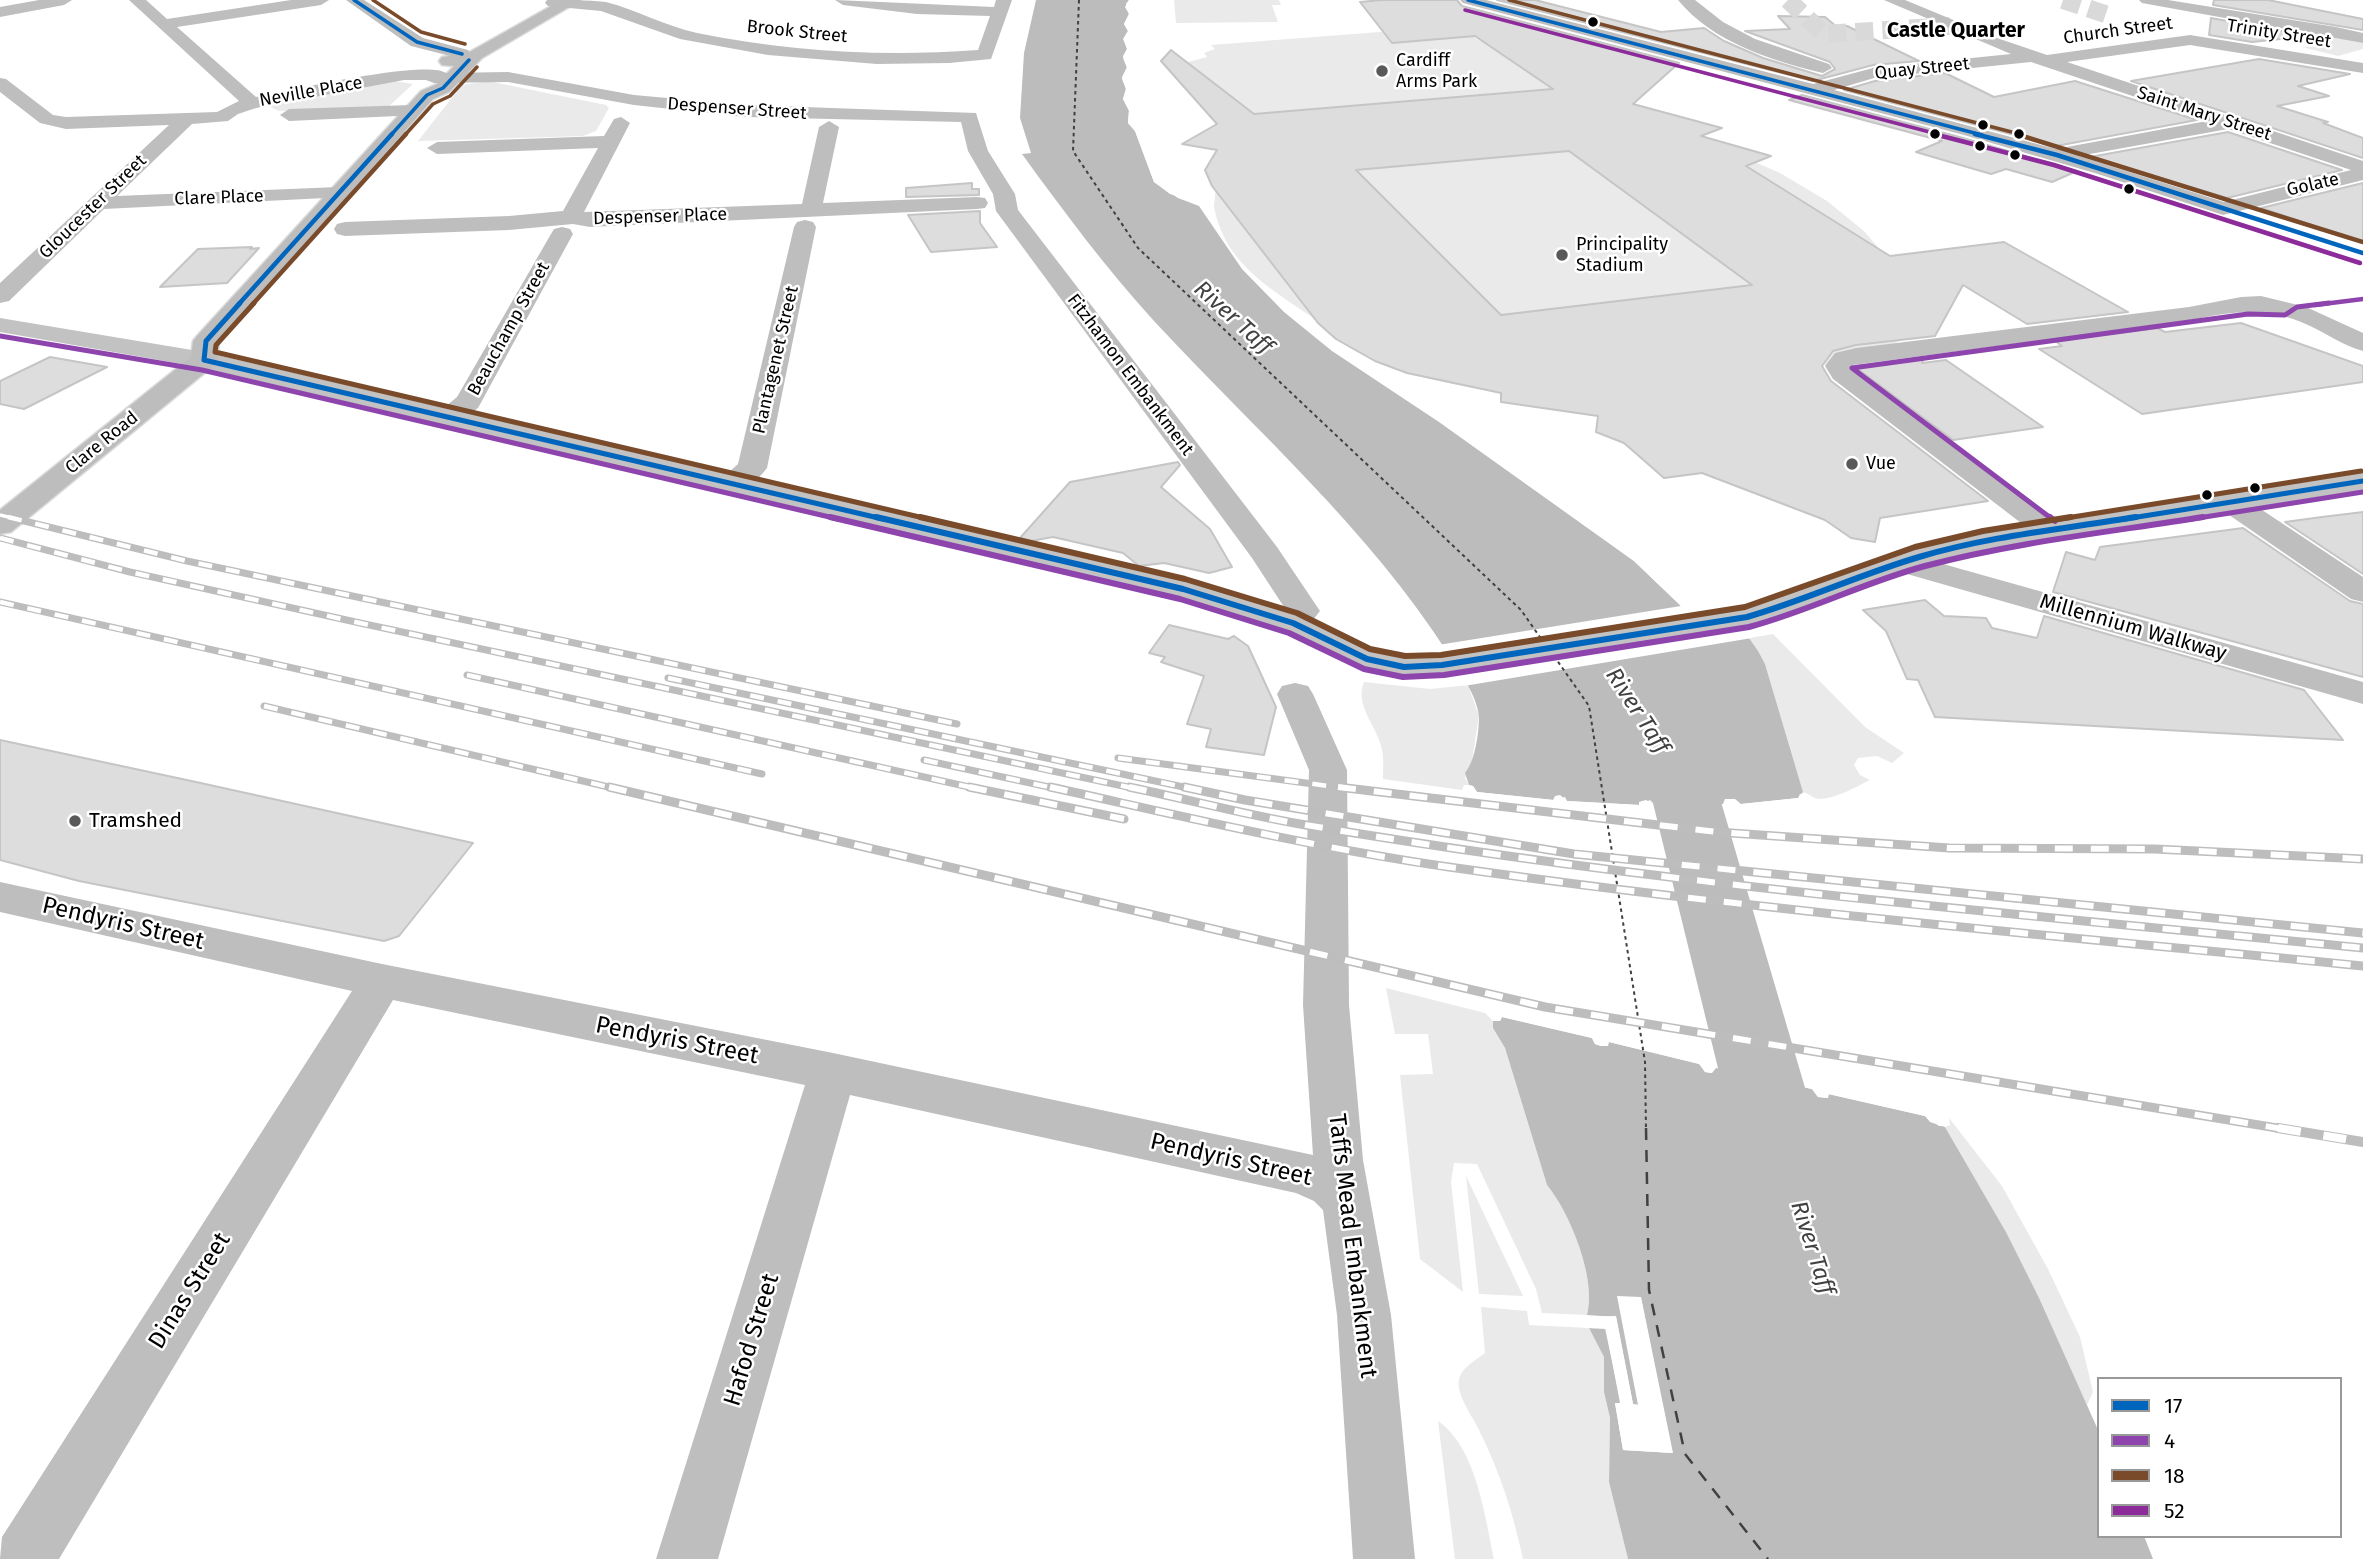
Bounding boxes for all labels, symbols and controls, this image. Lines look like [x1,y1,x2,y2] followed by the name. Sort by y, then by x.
[2062,13,2174,49] street label: Church Street
[1586,15,1600,29] unlabelled marker
[2225,15,2333,53] street label: Trinity Street
[746,16,848,48] street label: Brook Street
[1887,18,2025,44] district label: Castle Quarter
[1396,50,1477,92] place label: Cardiff Arms Park
[1874,53,1970,85] street label: Quay Street
[1374,63,1390,79] marker: Cardiff Arms Park
[258,72,364,112] street label: Neville Place
[2134,82,2274,146] street label: Saint Mary Street
[667,93,807,125] street label: Despenser Street
[1976,118,1990,132] unlabelled marker
[1928,127,1942,141] unlabelled marker
[2012,127,2026,141] unlabelled marker
[1973,139,1987,153] unlabelled marker
[2008,148,2022,162] unlabelled marker
[35,150,151,264] street label: Gloucester Street
[2285,169,2341,201] street label: Golate
[2122,182,2136,196] unlabelled marker
[174,186,264,210] street label: Clare Place
[593,204,727,230] street label: Despenser Place
[1576,234,1668,276] place label: Principality Stadium
[1554,247,1570,263] marker: Principality Stadium
[463,258,555,400] street label: Beauchamp Street
[1188,275,1278,361] water label: River Taff
[748,284,804,436] street label: Plantagenet Street
[1062,290,1198,460] street label: Fitzhamon Embankment
[61,407,143,479] street label: Clare Road
[1866,453,1896,475] place label: Vue
[1844,456,1860,472] marker: Vue
[2248,481,2262,495] unlabelled marker
[2200,488,2214,502] unlabelled marker
[2037,589,2229,667] street label: Millennium Walkway
[1599,663,1675,759] water label: River Taff
[89,808,182,834] place label: Tramshed
[67,813,83,829] marker: Tramshed
[39,891,207,957] street label: Pendyris Street
[593,1011,761,1071] street label: Pendyris Street
[1321,1112,1383,1380] street label: Taffs Mead Embankment
[1147,1127,1315,1193] street label: Pendyris Street
[1784,1198,1840,1298] water label: River Taff
[143,1227,237,1355] street label: Dinas Street
[718,1270,786,1410] street label: Hafod Street
[2097,1377,2342,1538] legend
[2164,1393,2182,1419] text: 17
[2164,1428,2175,1454] text: 4
[2164,1463,2185,1489] text: 18
[2164,1498,2185,1524] text: 52

